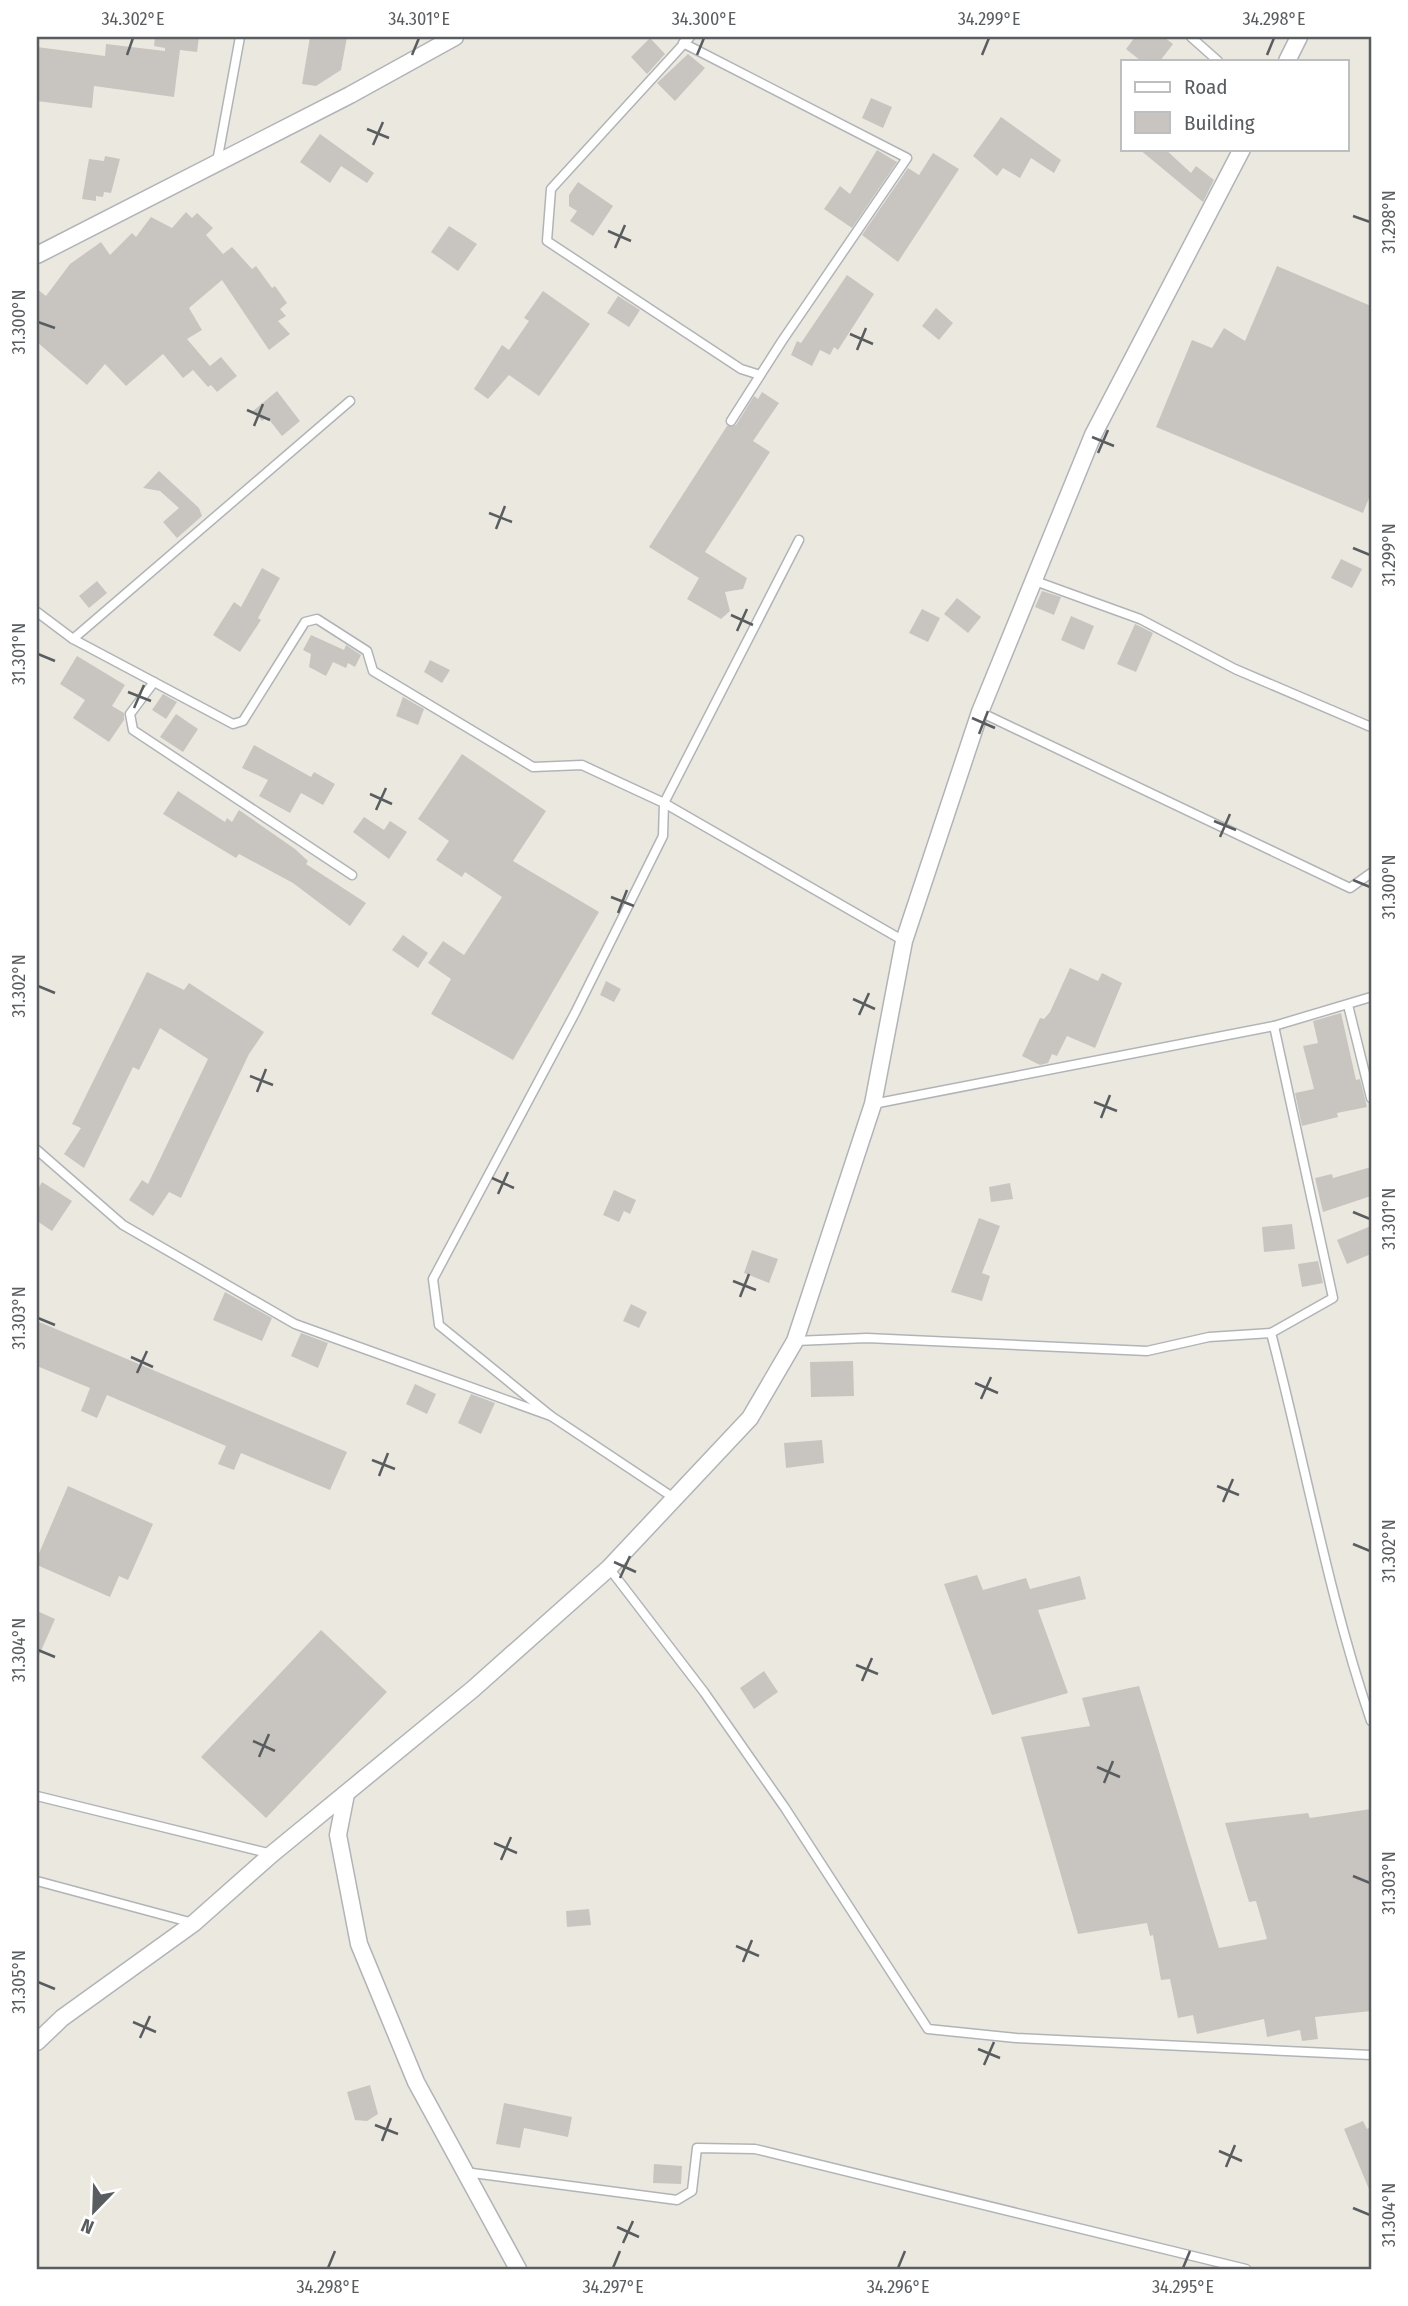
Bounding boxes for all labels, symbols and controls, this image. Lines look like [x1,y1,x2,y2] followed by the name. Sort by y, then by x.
[102,8,164,30] text: 34.302°E
[388,8,450,30] text: 34.301°E
[672,8,736,30] text: 34.300°E
[958,8,1020,30] text: 34.299°E
[1243,8,1306,30] text: 34.298°E
[1121,60,1348,150] legend
[1184,74,1228,100] text: Road
[1184,110,1255,136] text: Building
[1378,190,1400,254] text: 31.298°N
[8,290,30,354] text: 31.300°N
[1378,523,1400,587] text: 31.299°N
[8,623,30,685] text: 31.301°N
[1378,855,1400,919] text: 31.300°N
[8,954,30,1018] text: 31.302°N
[1378,1188,1400,1250] text: 31.301°N
[8,1286,30,1350] text: 31.303°N
[1378,1519,1400,1583] text: 31.302°N
[8,1618,30,1682] text: 31.304°N
[1378,1851,1400,1915] text: 31.303°N
[8,1950,30,2014] text: 31.305°N
[60,2176,130,2246] north arrow
[1378,2183,1400,2247] text: 31.304°N
[78,2213,97,2239] text: N
[297,2276,360,2298] text: 34.298°E
[582,2276,644,2298] text: 34.297°E
[867,2276,929,2298] text: 34.296°E
[1152,2276,1214,2298] text: 34.295°E

